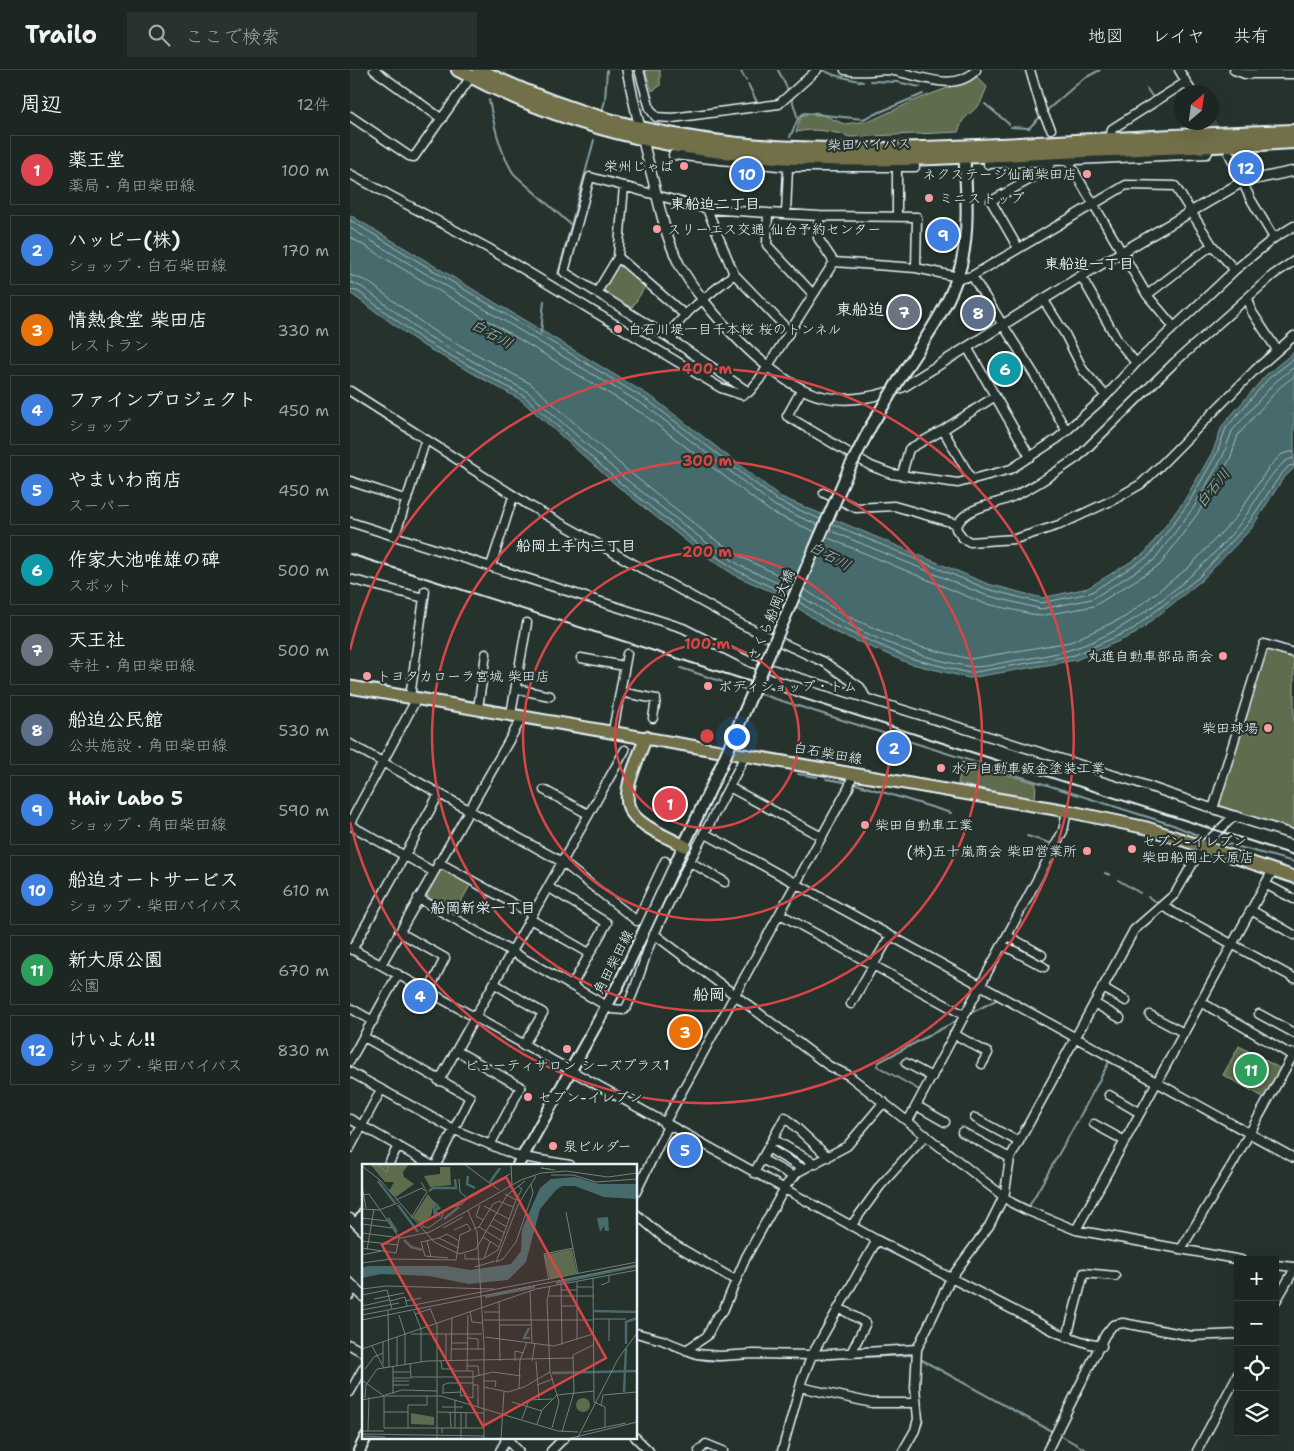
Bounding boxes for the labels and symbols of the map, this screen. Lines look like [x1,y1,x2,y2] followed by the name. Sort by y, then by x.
[1174,85,1219,130] north arrow
[827,134,911,154] street label: 柴田バイパス
[1230,149,1262,187] pin: 12
[731,155,763,193] pin: 10
[604,157,674,175] place label: 栄州じゃぱ
[678,160,690,172] marker: 栄州じゃぱ
[922,165,1077,183] place label: ネクステージ仙南柴田店
[1081,168,1093,180] marker: ネクステージ仙南柴田店
[939,189,1024,207] place label: ミニストップ
[923,192,935,204] marker: ミニストップ
[670,194,760,214] district label: 東船迫二丁目
[927,216,959,254] pin: 9
[667,220,881,238] place label: スリーエス交通 仙台予約センター
[651,223,663,235] marker: スリーエス交通 仙台予約センター
[1044,254,1134,274] district label: 東船迫一丁目
[888,293,920,331] pin: 7
[962,294,994,332] pin: 8
[836,299,884,320] district label: 東船迫
[467,314,517,354] water label: 白石川
[628,320,842,338] place label: 白石川堤一目千本桜 桜のトンネル
[612,323,624,335] marker: 白石川堤一目千本桜 桜のトンネル
[989,350,1021,388] pin: 6
[682,359,732,379] text: 400 m
[682,451,732,471] text: 300 m
[1191,464,1235,512] water label: 白石川
[516,536,636,556] district label: 船岡土手内三丁目
[805,537,855,575] water label: 白石川
[682,542,732,562] text: 200 m
[744,566,798,664] street label: さくら船岡大橋
[684,634,730,654] text: 100 m
[1087,647,1213,665] place label: 丸進自動車部品商会
[1217,650,1229,662] marker: 丸進自動車部品商会
[377,667,550,685] place label: トヨタカローラ宮城 柴田店
[361,670,373,682] marker: トヨタカローラ宮城 柴田店
[718,677,857,695] place label: ボディショップ・トム
[702,680,714,692] marker: ボディショップ・トム
[1202,719,1258,737] place label: 柴田球場
[1262,722,1274,734] marker: 柴田球場
[724,724,750,750] your location
[698,727,716,745] centre of rings
[878,729,910,767] pin: 2
[792,738,864,768] street label: 白石柴田線
[951,759,1105,777] place label: 水戸自動車鈑金塗装工業
[935,762,947,774] marker: 水戸自動車鈑金塗装工業
[654,785,686,823] pin: 1
[875,816,973,834] place label: 柴田自動車工業
[859,819,871,831] marker: 柴田自動車工業
[1142,832,1254,866] place label: セブン-イレブン 柴田船岡上大原店
[906,842,1077,860] place label: (株)五十嵐商会 柴田営業所
[1126,843,1138,855] marker: セブン-イレブン 柴田船岡上大原店
[1081,845,1093,857] marker: (株)五十嵐商会 柴田営業所
[430,898,536,918] district label: 船岡新栄一丁目
[589,927,637,997] street label: 角田柴田線
[404,977,436,1015] pin: 4
[693,984,725,1005] district label: 船岡
[669,1013,701,1051] pin: 3
[561,1043,573,1055] marker: ビューティサロン シーズプラス1
[1235,1051,1267,1089] pin: 11
[465,1056,669,1074] place label: ビューティサロン シーズプラス1
[538,1088,643,1106] place label: セブン-イレブン
[522,1091,534,1103] marker: セブン-イレブン
[669,1131,701,1169] pin: 5
[563,1137,632,1155] place label: 泉ビルダー
[547,1140,559,1152] marker: 泉ビルダー
[362,1164,638,1438] inset map

